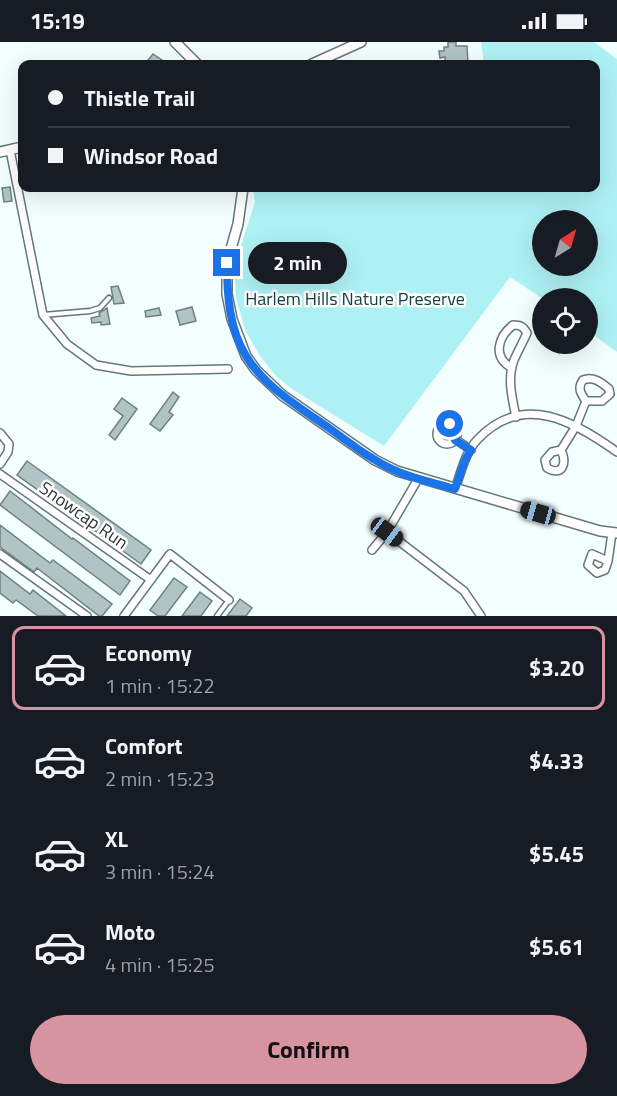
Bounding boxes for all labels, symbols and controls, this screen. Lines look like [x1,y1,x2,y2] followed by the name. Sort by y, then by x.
[30,4,85,38] text: 15:19
[84,81,195,115] text: Thistle Trail
[84,139,218,173] text: Windsor Road
[532,210,598,276] north arrow
[532,210,598,354] map controls
[248,242,347,284] callout: 2 min
[273,247,322,278] text: 2 min
[213,249,240,276] route end
[245,285,465,312] park label: Harlem Hills Nature Preserve
[532,288,598,354] button: locate
[436,410,463,437] route start
[34,474,134,556] street label: Snowcap Run
[518,499,558,527] car
[367,514,407,550] car
[105,636,192,670] text: Economy
[33,641,87,695] icon: car
[529,651,584,685] text: $3.20
[105,670,215,701] text: 1 min · 15:22
[105,729,183,763] text: Comfort
[33,734,87,788] icon: car
[529,744,584,778] text: $4.33
[105,763,215,794] text: 2 min · 15:23
[105,822,128,856] text: XL
[33,827,87,881] icon: car
[529,837,584,871] text: $5.45
[105,856,215,887] text: 3 min · 15:24
[105,915,155,949] text: Moto
[33,920,87,974] icon: car
[529,930,584,964] text: $5.61
[105,949,215,980] text: 4 min · 15:25
[30,1015,587,1084] button: Confirm

